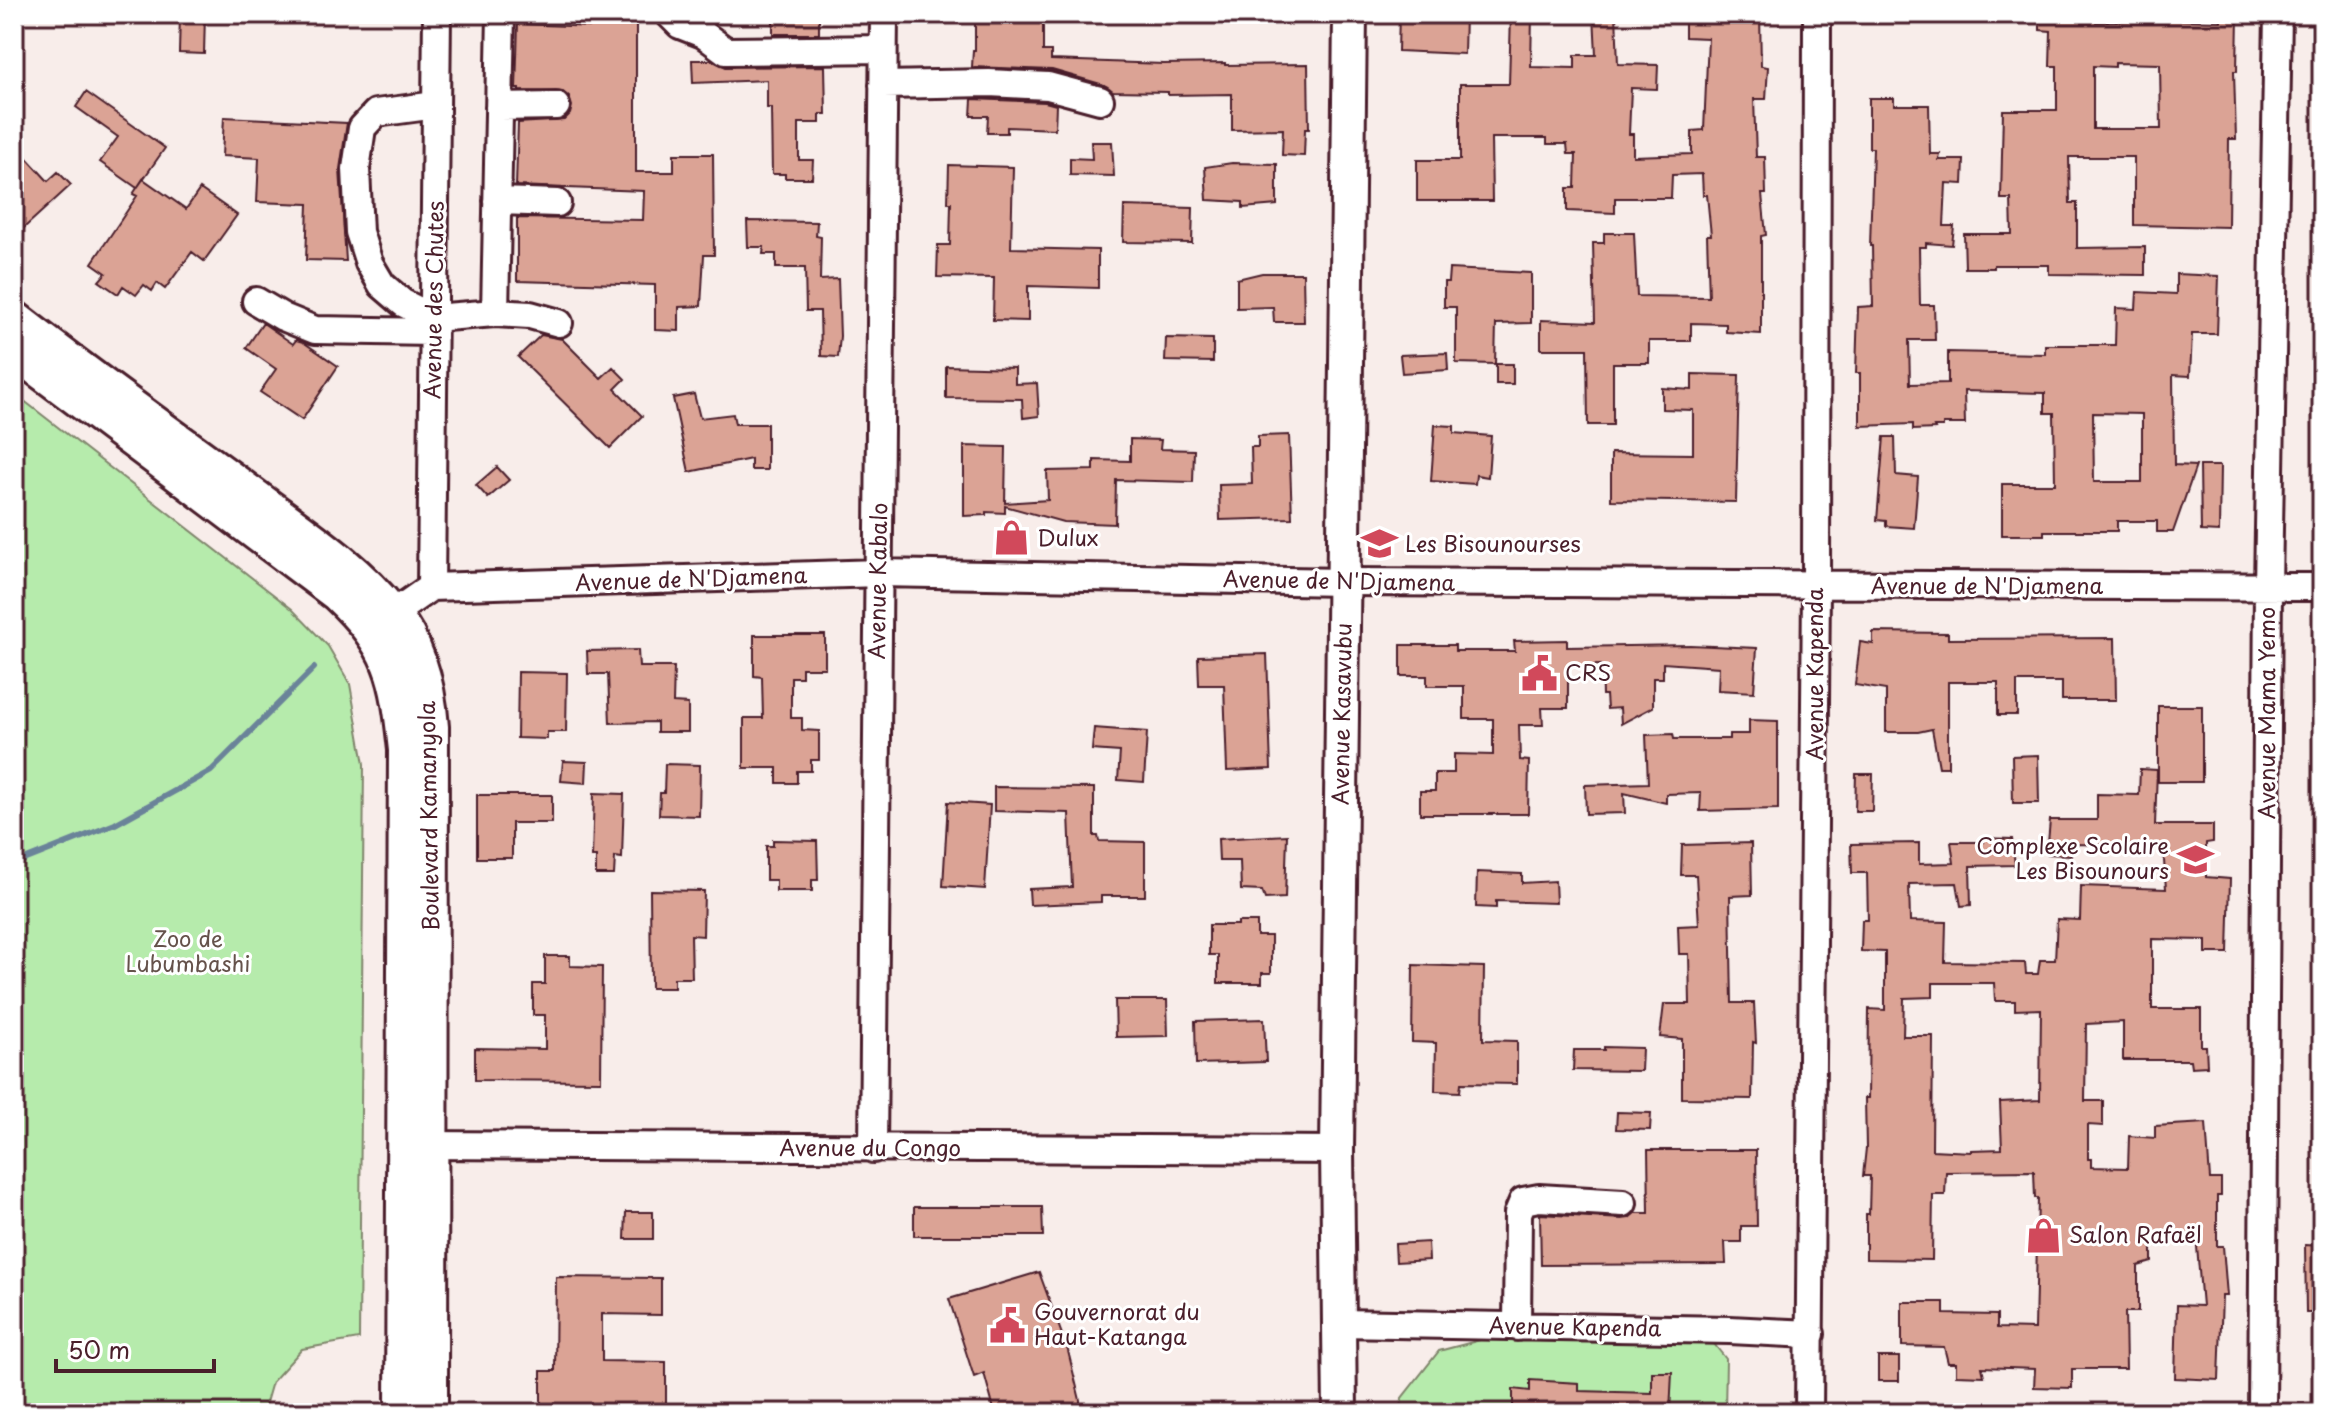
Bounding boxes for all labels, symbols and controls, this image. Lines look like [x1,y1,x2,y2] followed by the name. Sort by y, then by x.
[414,201,451,399] street label: Avenue des Chutes
[859,502,894,660] street label: Avenue Kabalo
[992,519,1030,557] shop icon: Dulux
[1037,520,1098,553] place label: Dulux
[1360,525,1398,563] school or university icon: Les Bisounourses
[1405,526,1581,559] place label: Les Bisounourses
[574,557,808,598] street label: Avenue de N'Djamena
[1223,561,1456,598] street label: Avenue de N'Djamena
[1871,568,2103,601] street label: Avenue de N'Djamena
[1797,587,1830,760] street label: Avenue Kapenda
[2249,607,2282,819] street label: Avenue Mama Yemo
[1322,623,1359,805] street label: Avenue Kasavubu
[1520,654,1558,692] public building icon: CRS
[1565,655,1611,688] place label: CRS
[409,701,446,931] street label: Boulevard Kamanyola
[1976,828,2169,886] place label: Complexe Scolaire Les Bisounours
[2176,840,2214,878] school or university icon: Complexe Scolaire Les Bisounours
[126,921,250,979] park label: Zoo de Lubumbashi
[779,1130,961,1163] street label: Avenue du Congo
[2024,1216,2062,1254] shop icon: Salon Rafaël
[2069,1217,2202,1250] place label: Salon Rafaël
[1034,1294,1200,1352] place label: Gouvernorat du Haut-Katanga
[989,1306,1027,1344] public building icon: Gouvernorat du Haut-Katanga
[1488,1307,1662,1344] street label: Avenue Kapenda
[56,1323,214,1373] scale bar
[68,1331,130,1367] text: 50 m

